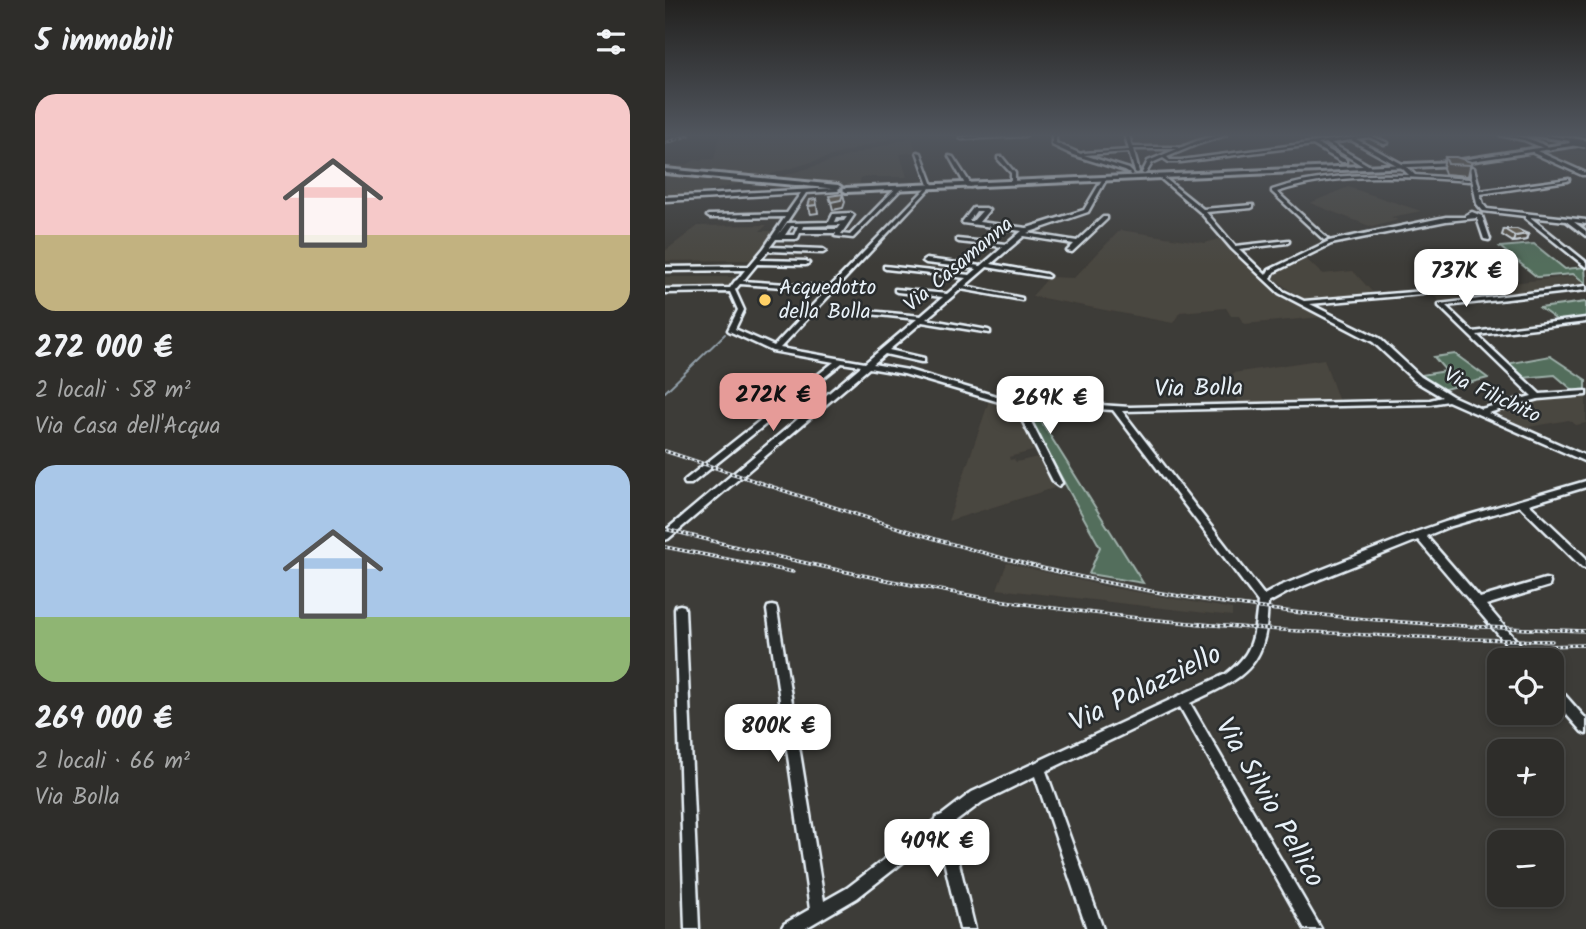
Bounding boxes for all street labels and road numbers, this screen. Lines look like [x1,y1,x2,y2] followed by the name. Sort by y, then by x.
[897,209,1021,321] street label: Via Casamanna
[1438,359,1546,433] street label: Via Filichito
[1154,369,1244,409] street label: Via Bolla
[1062,633,1230,745] street label: Via Palazziello
[1202,709,1336,897] street label: Via Silvio Pellico

